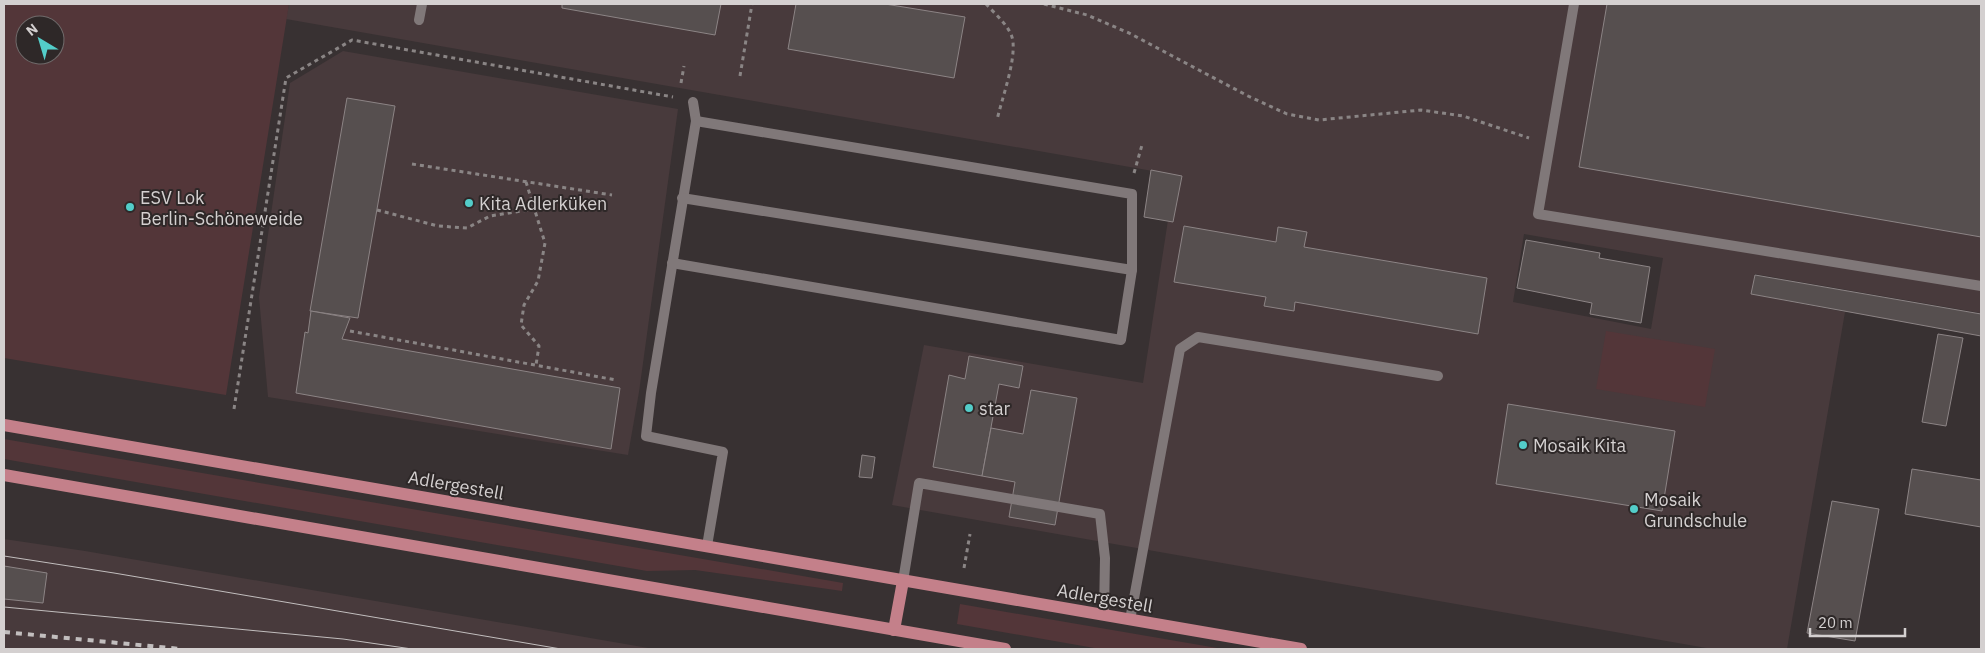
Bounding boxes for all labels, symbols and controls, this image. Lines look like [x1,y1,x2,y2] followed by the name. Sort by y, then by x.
[15,15,65,65] north arrow
[22,20,42,40] text: N
[140,186,303,230] place label: ESV Lok Berlin-Schöneweide
[479,192,607,215] place label: Kita Adlerküken
[463,197,475,209] marker: Kita Adlerküken
[124,201,136,213] marker: ESV Lok Berlin-Schöneweide
[979,397,1011,420] place label: star
[963,402,975,414] marker: star
[1533,434,1627,457] place label: Mosaik Kita
[1517,439,1529,451] marker: Mosaik Kita
[406,465,506,505] street label: Adlergestell
[1644,488,1747,532] place label: Mosaik Grundschule
[1628,503,1640,515] marker: Mosaik Grundschule
[1055,578,1155,618] street label: Adlergestell
[1810,606,1905,638] scale bar
[1818,613,1853,632] text: 20 m

